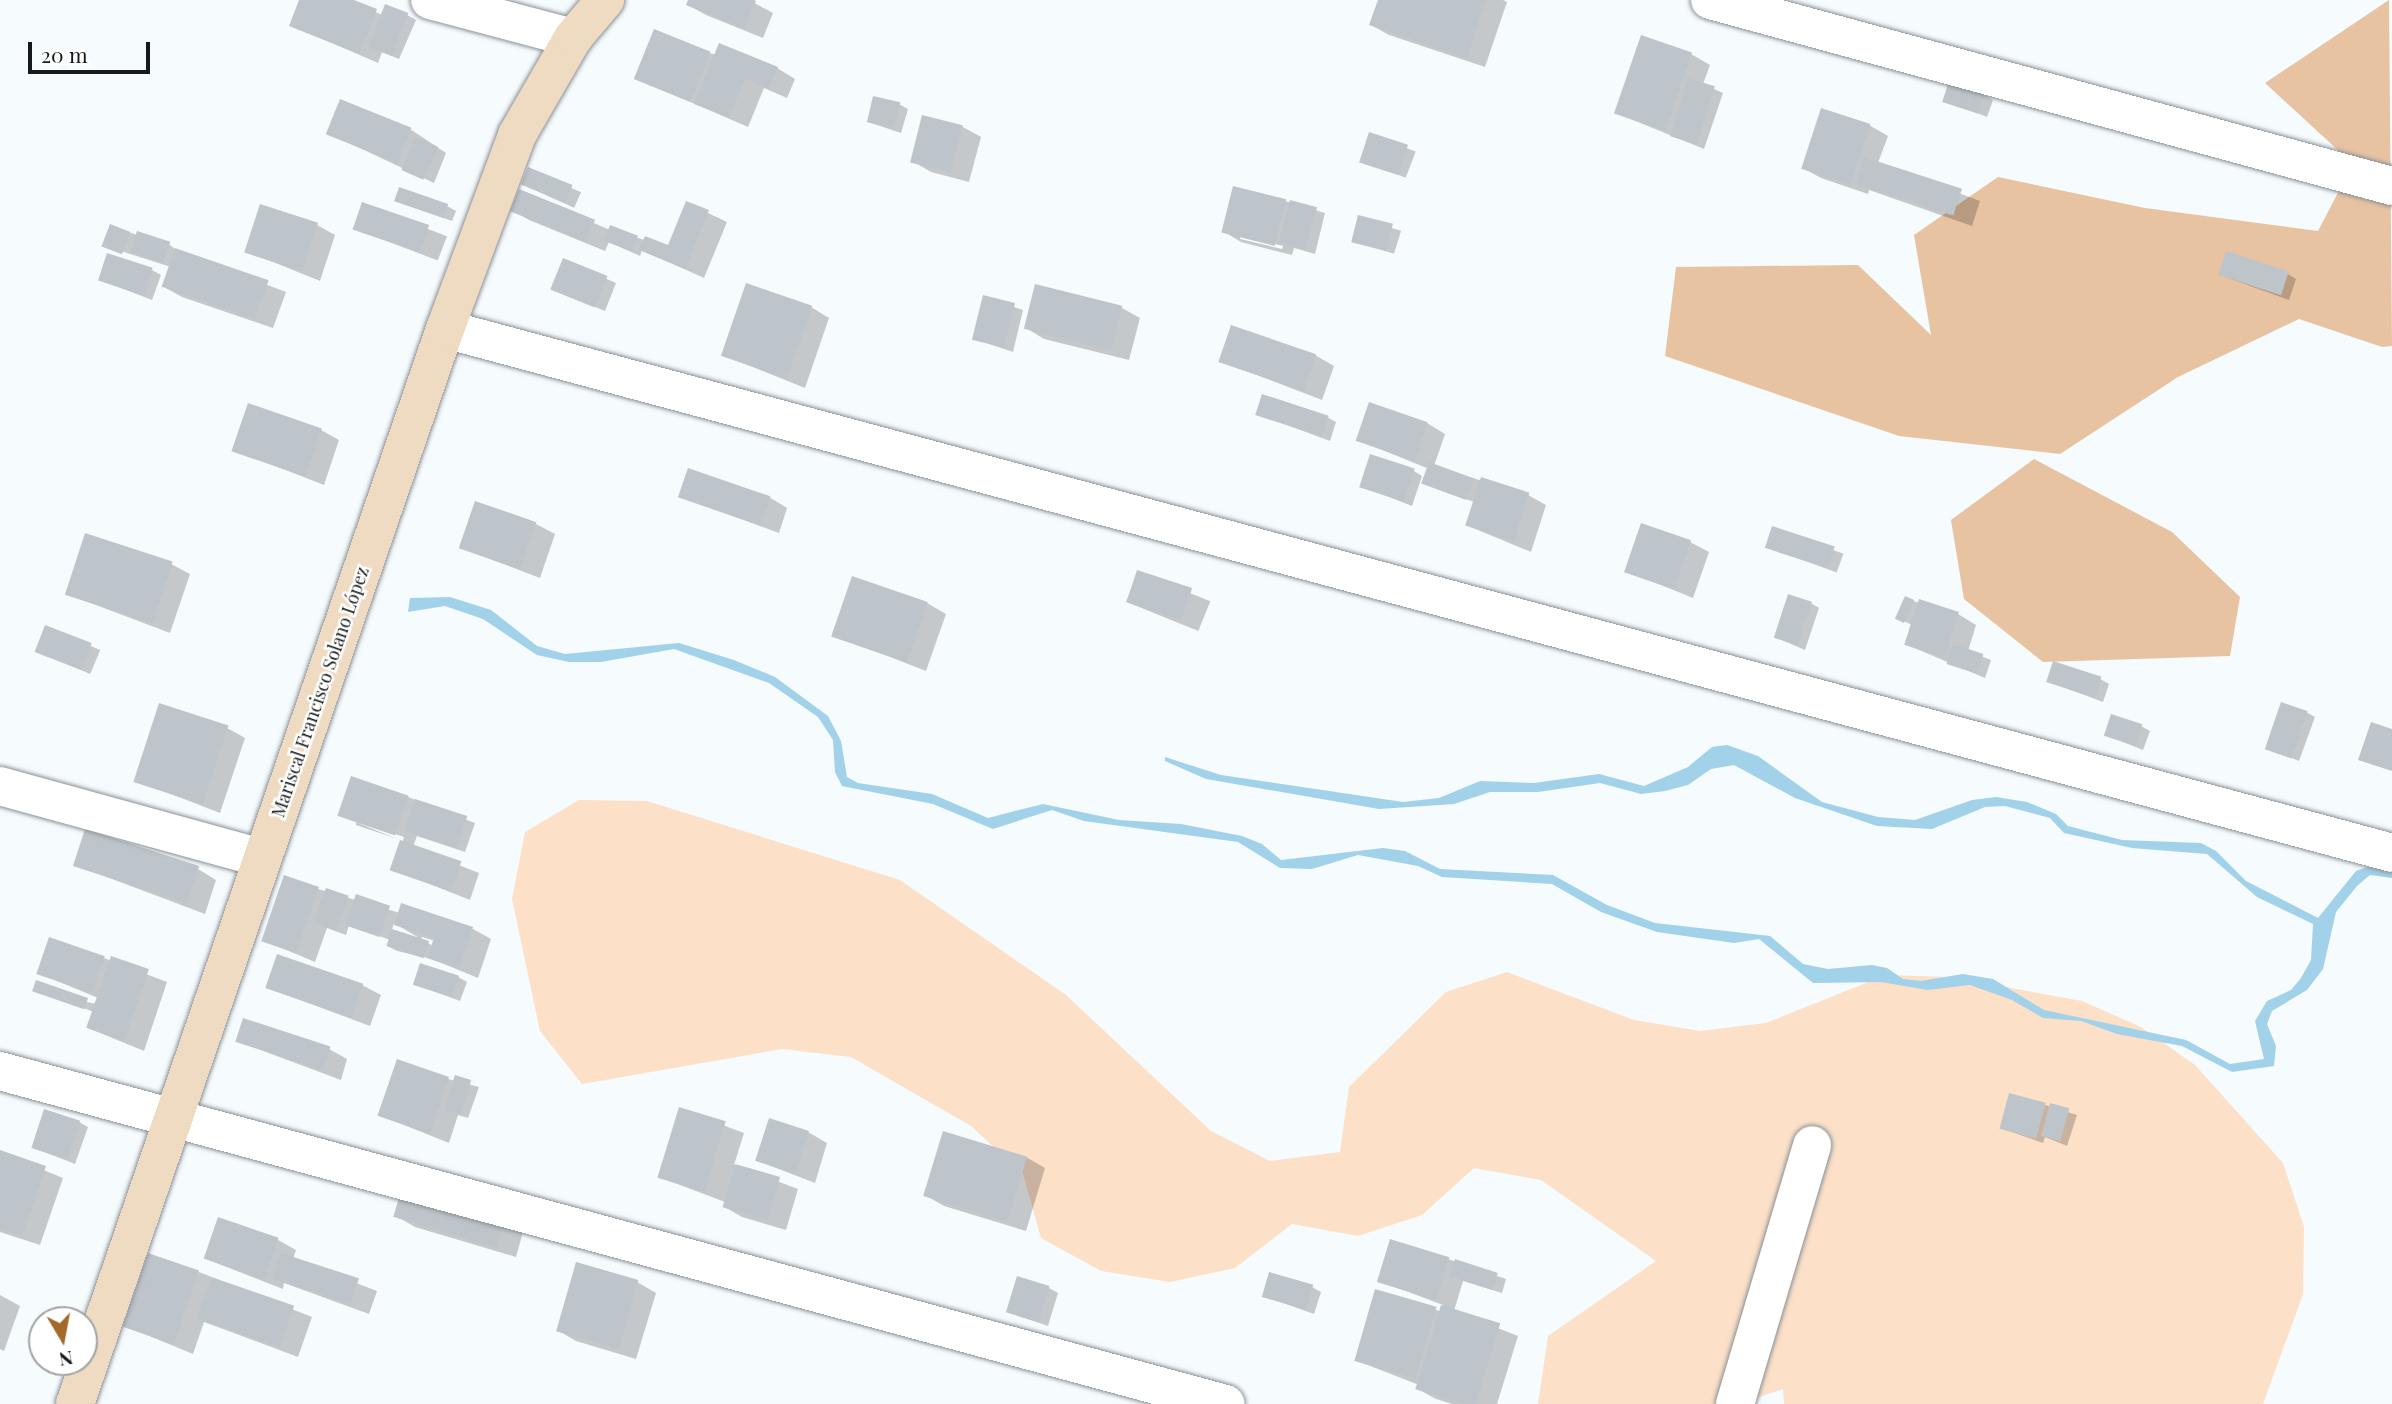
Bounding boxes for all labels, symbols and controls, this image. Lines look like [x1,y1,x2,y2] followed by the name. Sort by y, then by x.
[32,28,154,72] scale bar
[41,40,88,68] text: 20 m
[267,564,373,820] street label: Mariscal Francisco Solano López
[28,1306,98,1376] north arrow
[57,1346,75,1374] text: N

